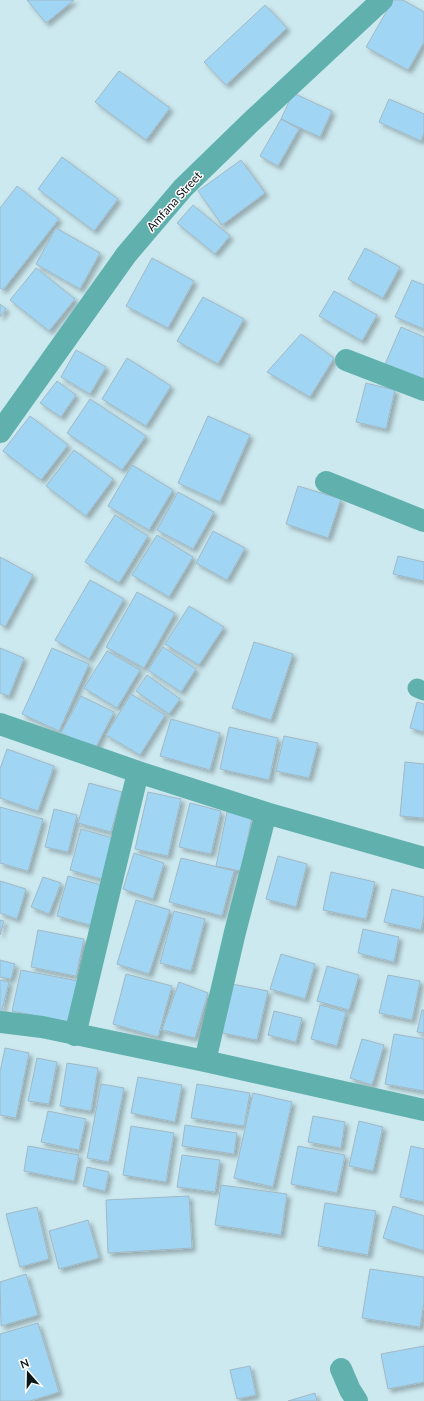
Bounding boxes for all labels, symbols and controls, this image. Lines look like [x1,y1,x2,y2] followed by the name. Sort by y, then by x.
[143,167,205,234] street label: Amfana Street
[8,1353,48,1393] north arrow
[18,1356,31,1371] text: N

